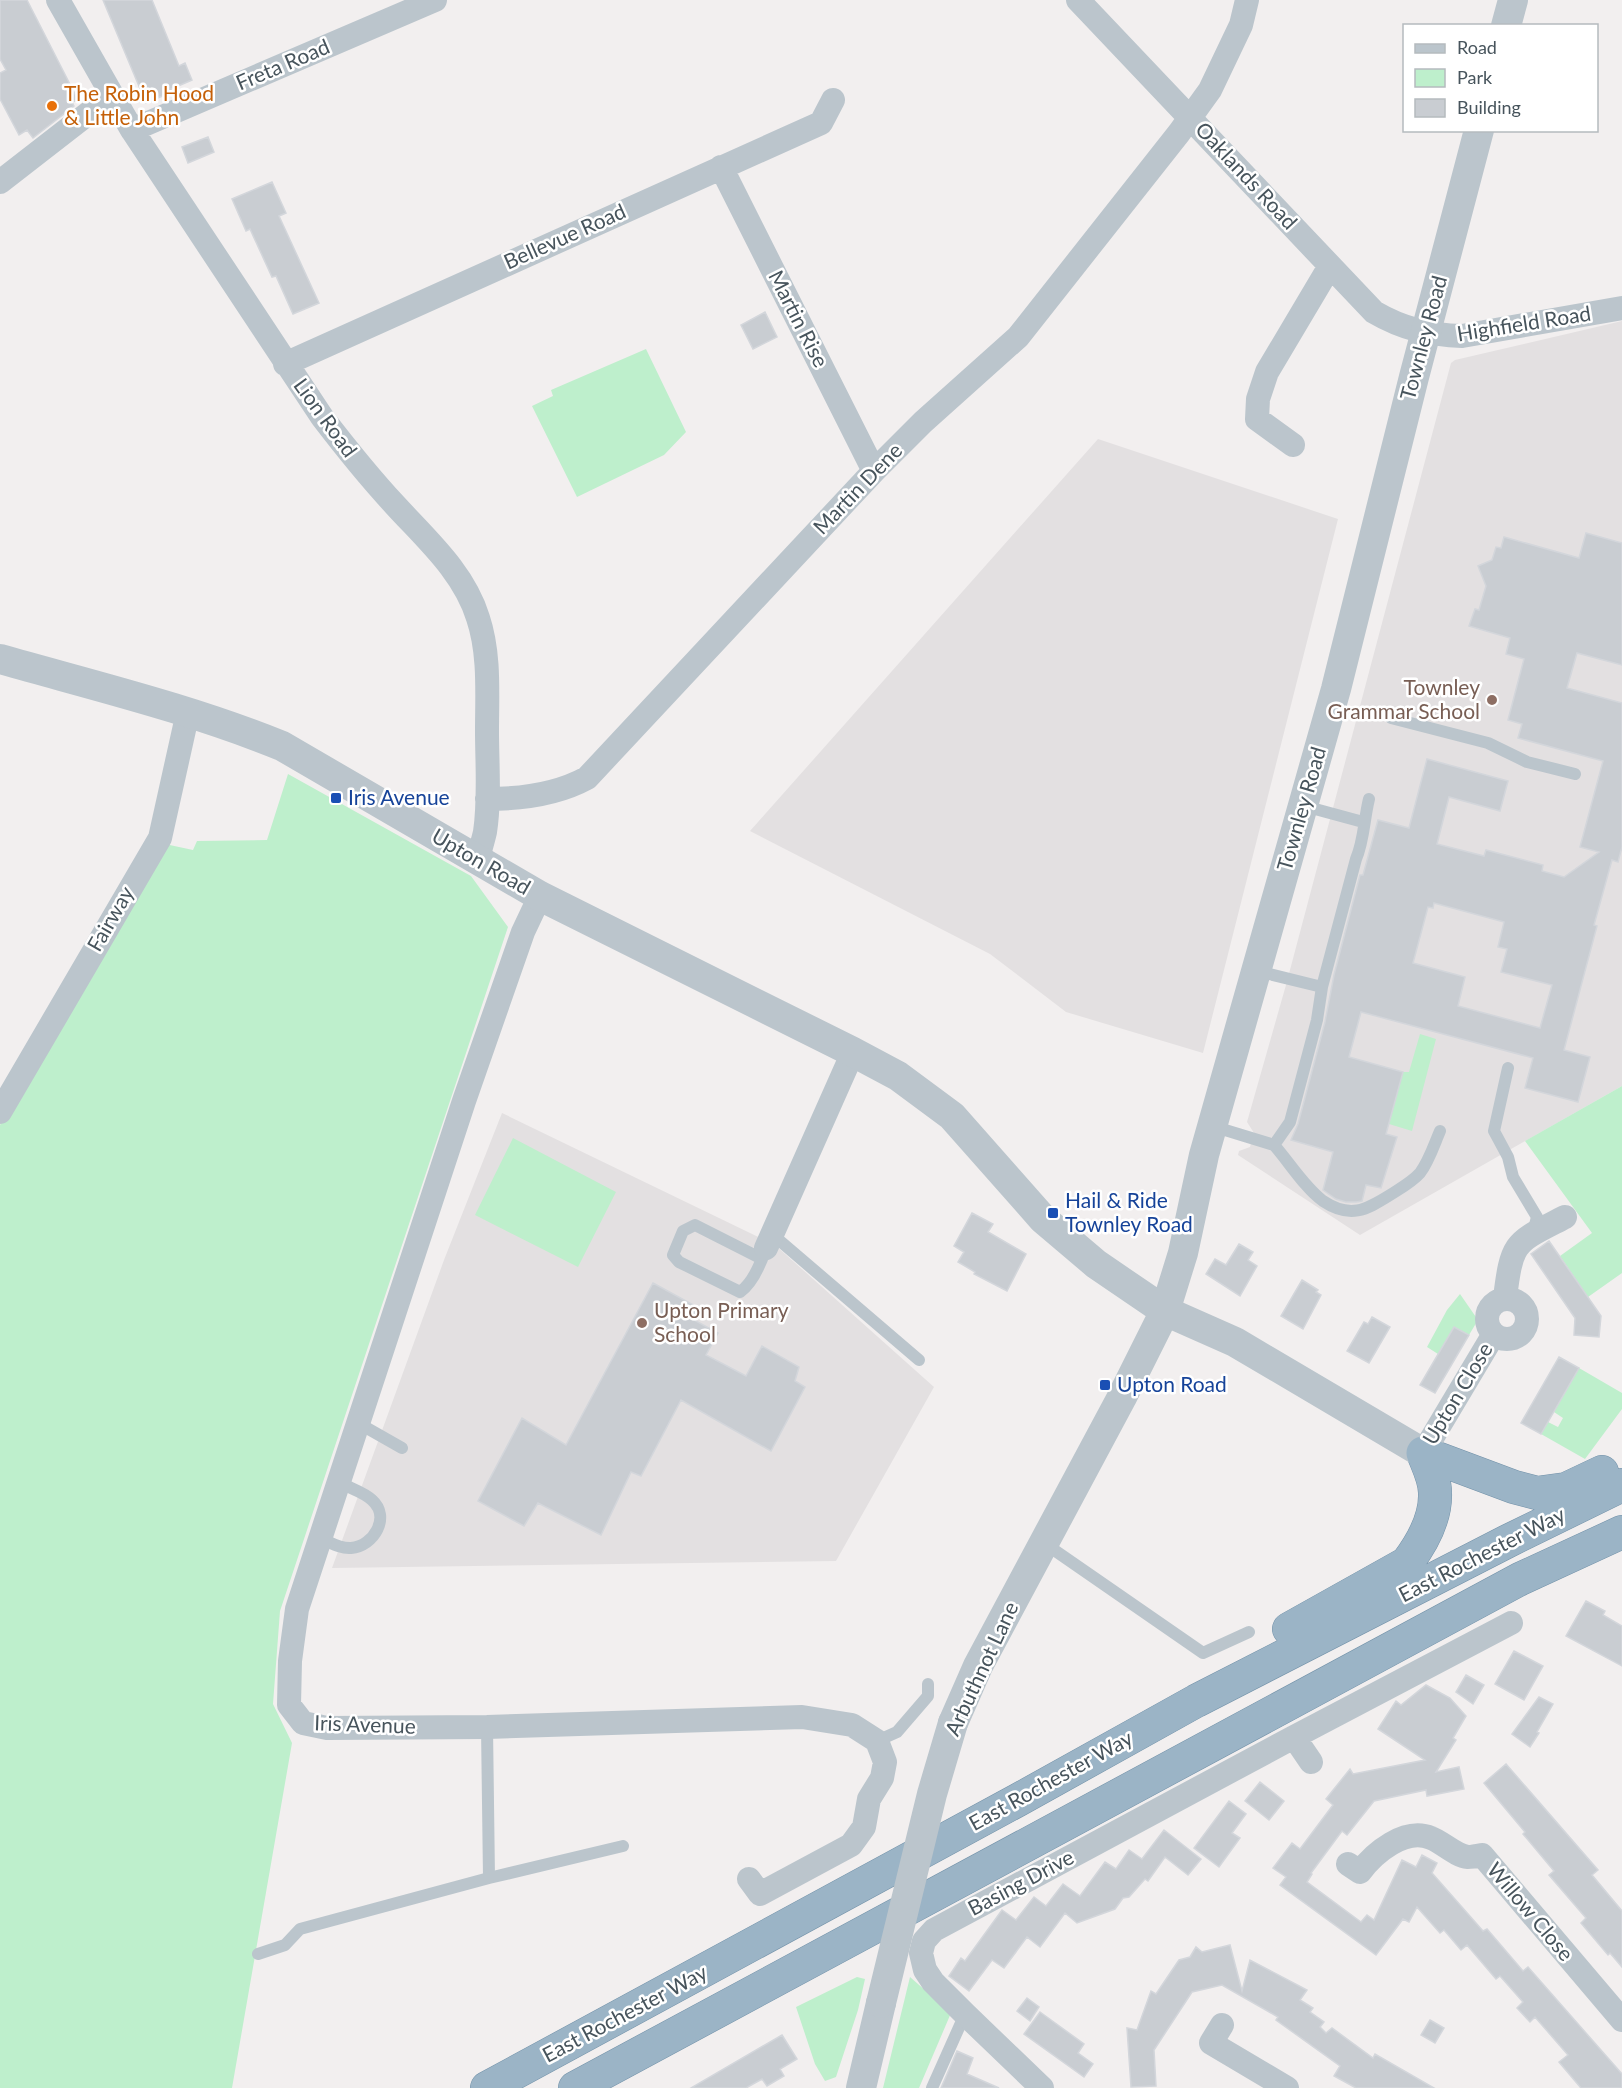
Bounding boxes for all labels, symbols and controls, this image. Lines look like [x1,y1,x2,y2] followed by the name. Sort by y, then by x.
[1403,24,1598,132] legend
[232,33,333,94] street label: Freta Road
[1457,36,1497,58] text: Road
[1457,66,1493,88] text: Park
[64,80,214,129] place label: The Robin Hood & Little John
[1457,96,1521,118] text: Building
[45,99,59,113] marker: The Robin Hood & Little John
[1191,116,1303,234] street label: Oaklands Road
[500,198,629,274] street label: Bellevue Road
[764,266,834,371] street label: Martin Rise
[1394,273,1451,403] street label: Townley Road
[1455,300,1592,345] street label: Highfield Road
[289,373,363,461] street label: Lion Road
[807,437,907,539] street label: Martin Dene
[1328,674,1480,723] place label: Townley Grammar School
[1485,693,1499,707] marker: Townley Grammar School
[1271,744,1330,873] street label: Townley Road
[348,784,450,809] place label: Iris Avenue
[329,791,343,805] marker: Iris Avenue
[428,822,536,899] street label: Upton Road
[81,881,138,955] street label: Fairway
[1065,1187,1193,1236] place label: Hail & Ride Townley Road
[1046,1206,1060,1220] marker: Hail & Ride Townley Road
[654,1297,789,1346] place label: Upton Primary School
[635,1316,649,1330] marker: Upton Primary School
[1417,1338,1497,1449] street label: Upton Close
[1117,1371,1227,1396] place label: Upton Road
[1098,1378,1112,1392] marker: Upton Road
[1394,1501,1569,1606] street label: East Rochester Way
[939,1597,1023,1739] street label: Arbuthnot Lane
[314,1709,416,1738] street label: Iris Avenue
[964,1724,1137,1835] street label: East Rochester Way
[963,1843,1077,1920] street label: Basing Drive
[1483,1857,1580,1965] street label: Willow Close
[538,1959,711,2067] street label: East Rochester Way

